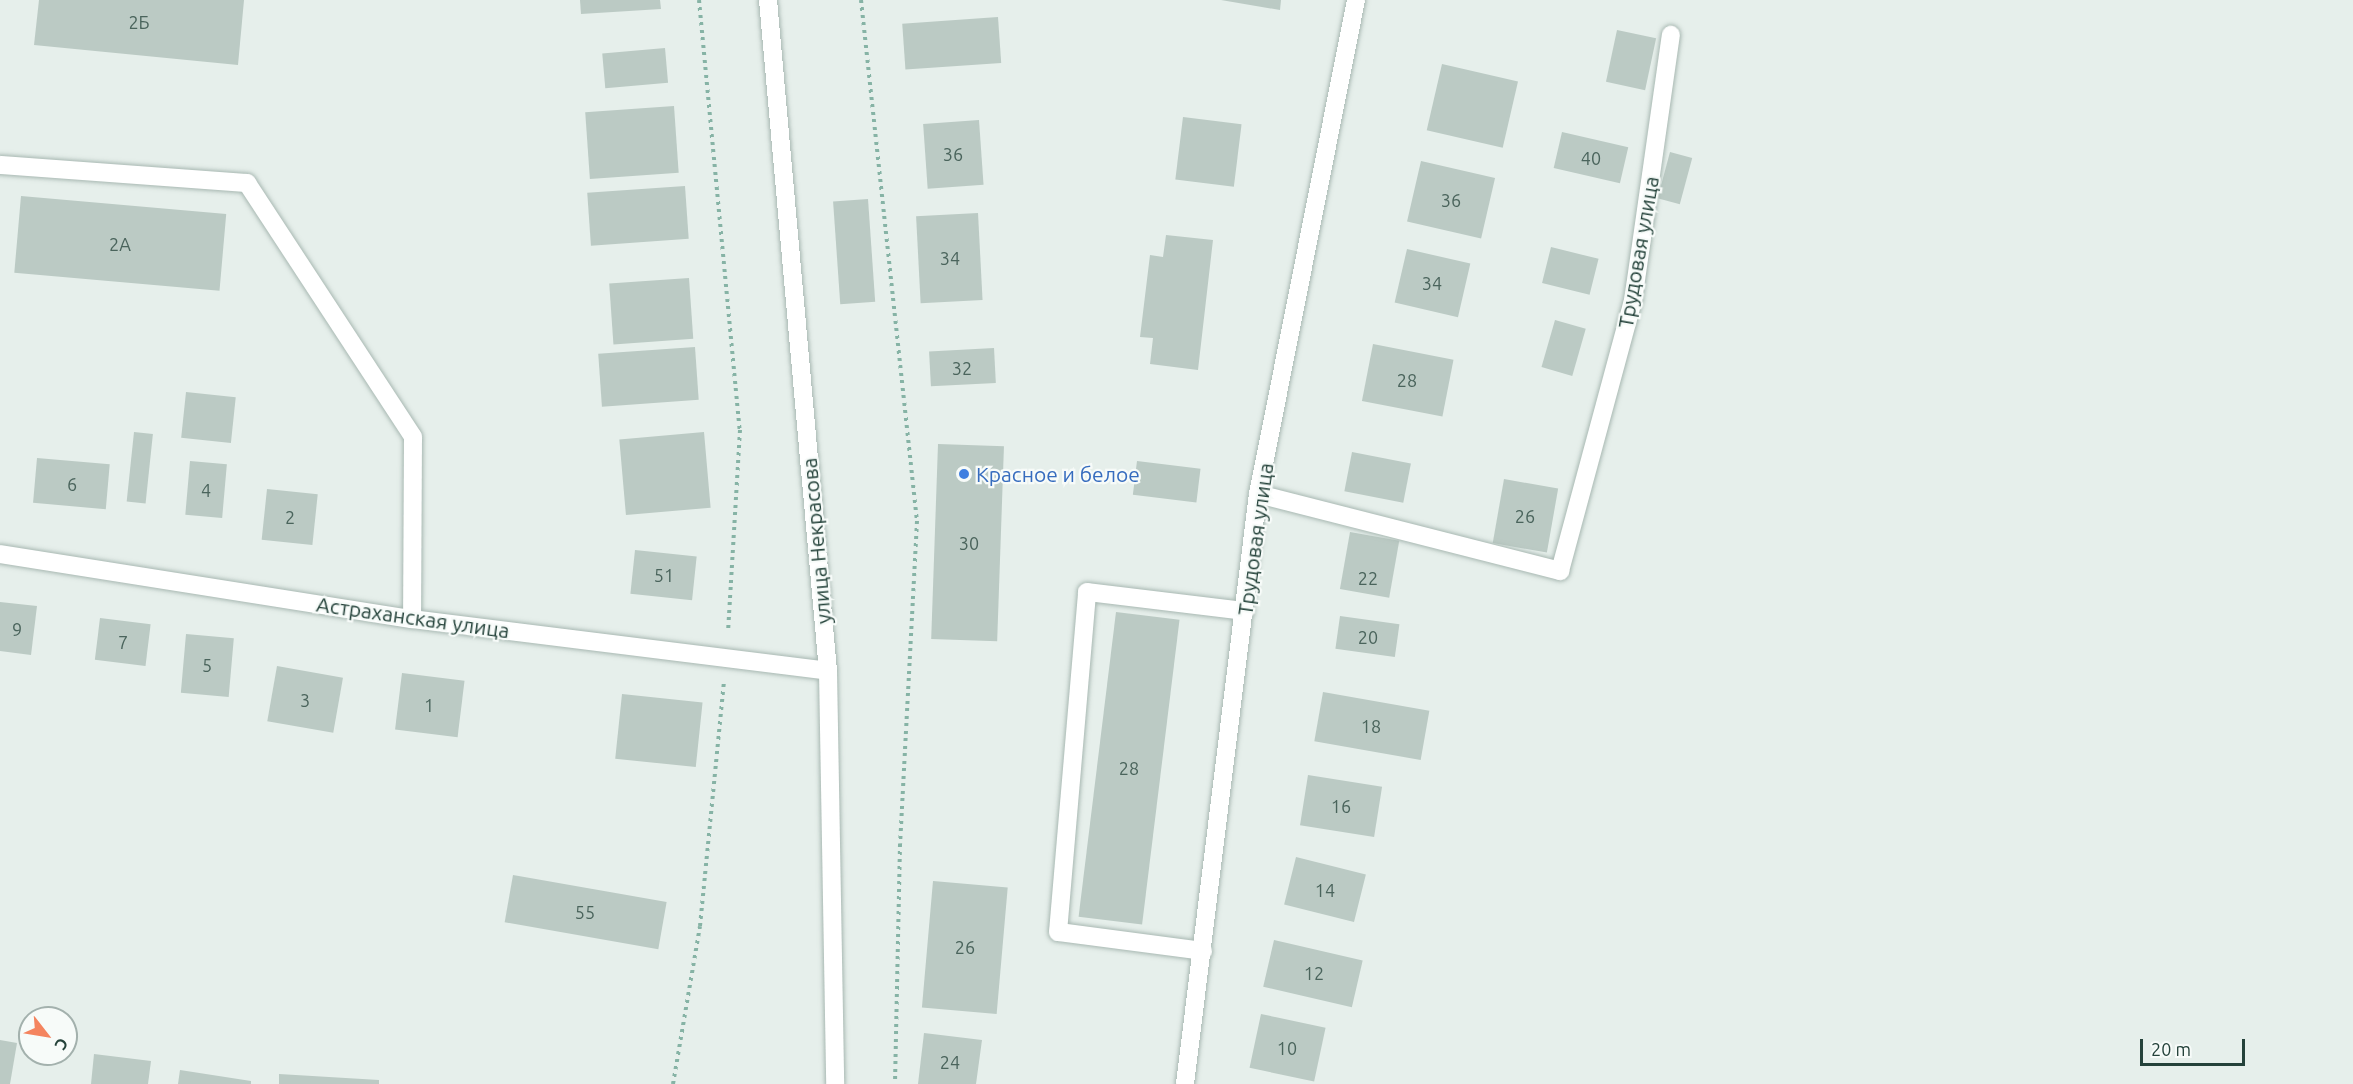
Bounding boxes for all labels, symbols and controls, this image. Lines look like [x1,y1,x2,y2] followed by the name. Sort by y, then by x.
[128,11,150,33] house number: 2Б
[943,143,963,165] house number: 36
[1581,147,1601,169] house number: 40
[1612,174,1664,330] street label: Трудовая улица
[1441,189,1461,211] house number: 36
[109,233,131,255] house number: 2А
[940,247,960,269] house number: 34
[1422,272,1442,294] house number: 34
[952,357,972,379] house number: 32
[1397,369,1417,391] house number: 28
[796,457,836,625] street label: улица Некрасова
[976,461,1140,487] place label: Красное и белое
[1232,461,1278,617] street label: Трудовая улица
[957,467,971,481] marker: Красное и белое
[67,473,77,495] house number: 6
[201,479,211,501] house number: 4
[1515,505,1535,527] house number: 26
[285,506,295,528] house number: 2
[959,532,979,554] house number: 30
[654,564,674,586] house number: 51
[1358,567,1378,589] house number: 22
[315,591,511,643] street label: Астраханская улица
[12,618,22,640] house number: 9
[1358,626,1378,648] house number: 20
[118,631,128,653] house number: 7
[202,654,212,676] house number: 5
[300,689,310,711] house number: 3
[424,694,434,716] house number: 1
[1361,715,1381,737] house number: 18
[1119,757,1139,779] house number: 28
[1331,795,1351,817] house number: 16
[1315,879,1335,901] house number: 14
[575,901,595,923] house number: 55
[955,936,975,958] house number: 26
[1304,962,1324,984] house number: 12
[18,1006,78,1066] north arrow
[2143,1027,2248,1065] scale bar
[51,1035,72,1053] text: С
[1277,1037,1297,1059] house number: 10
[2151,1039,2191,1059] text: 20 m
[940,1051,960,1073] house number: 24

